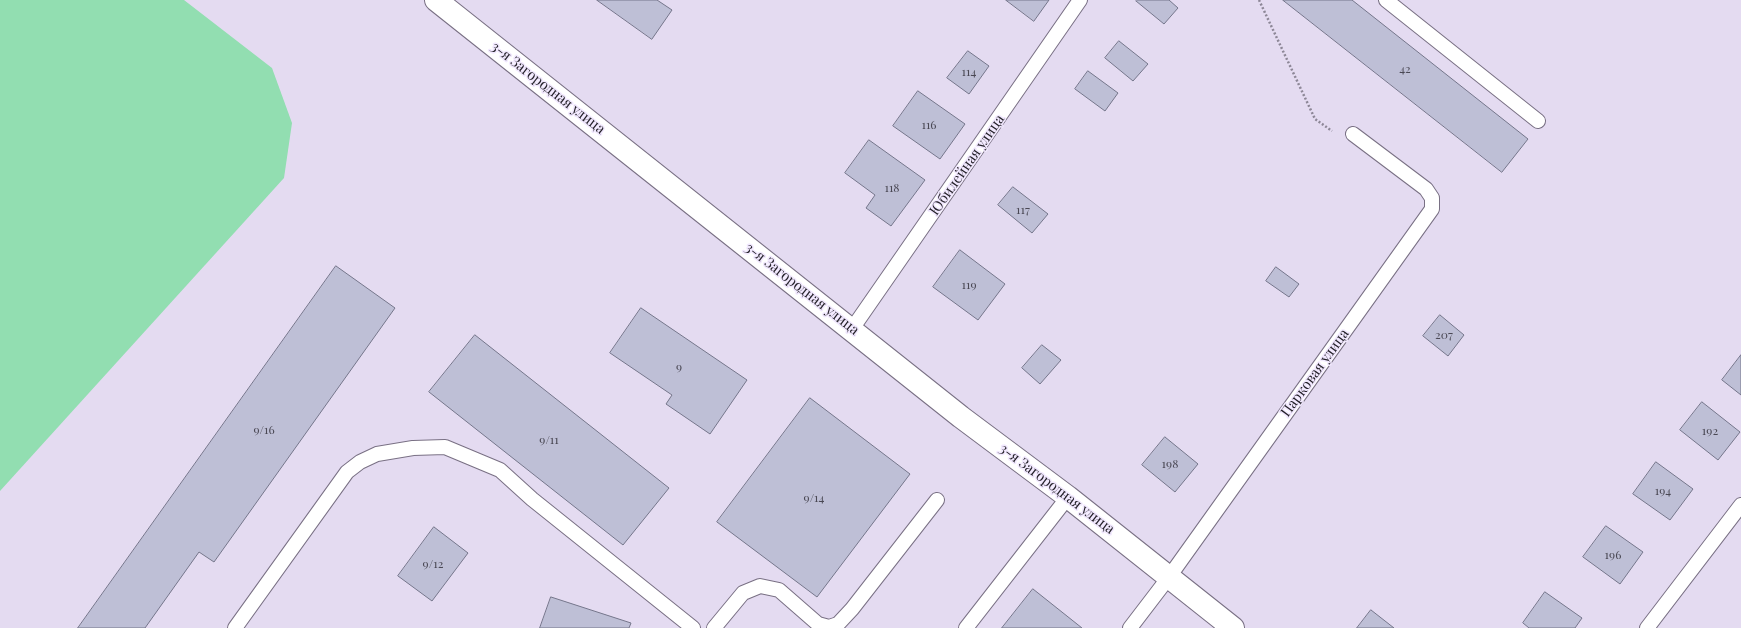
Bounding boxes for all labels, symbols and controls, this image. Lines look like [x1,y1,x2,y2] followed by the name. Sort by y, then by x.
[488,38,608,138] street label: 3-я Загородная улица
[1399,62,1411,76] house number: 42
[962,65,976,79] house number: 114
[926,112,1008,218] street label: Юбилейная улица
[921,118,937,132] house number: 116
[884,181,900,195] house number: 118
[1016,203,1030,217] house number: 117
[742,239,862,339] street label: 3-я Загородная улица
[962,278,976,292] house number: 119
[1277,326,1353,420] street label: Парковая улица
[1435,328,1453,342] house number: 207
[676,360,682,374] house number: 9
[253,423,275,437] house number: 9/16
[1702,424,1718,438] house number: 192
[539,433,559,447] house number: 9/11
[996,440,1118,538] street label: 3-я Загородная улица
[1162,457,1178,471] house number: 198
[1655,484,1671,498] house number: 194
[804,491,824,505] house number: 9/14
[1605,548,1621,562] house number: 196
[423,557,443,571] house number: 9/12

